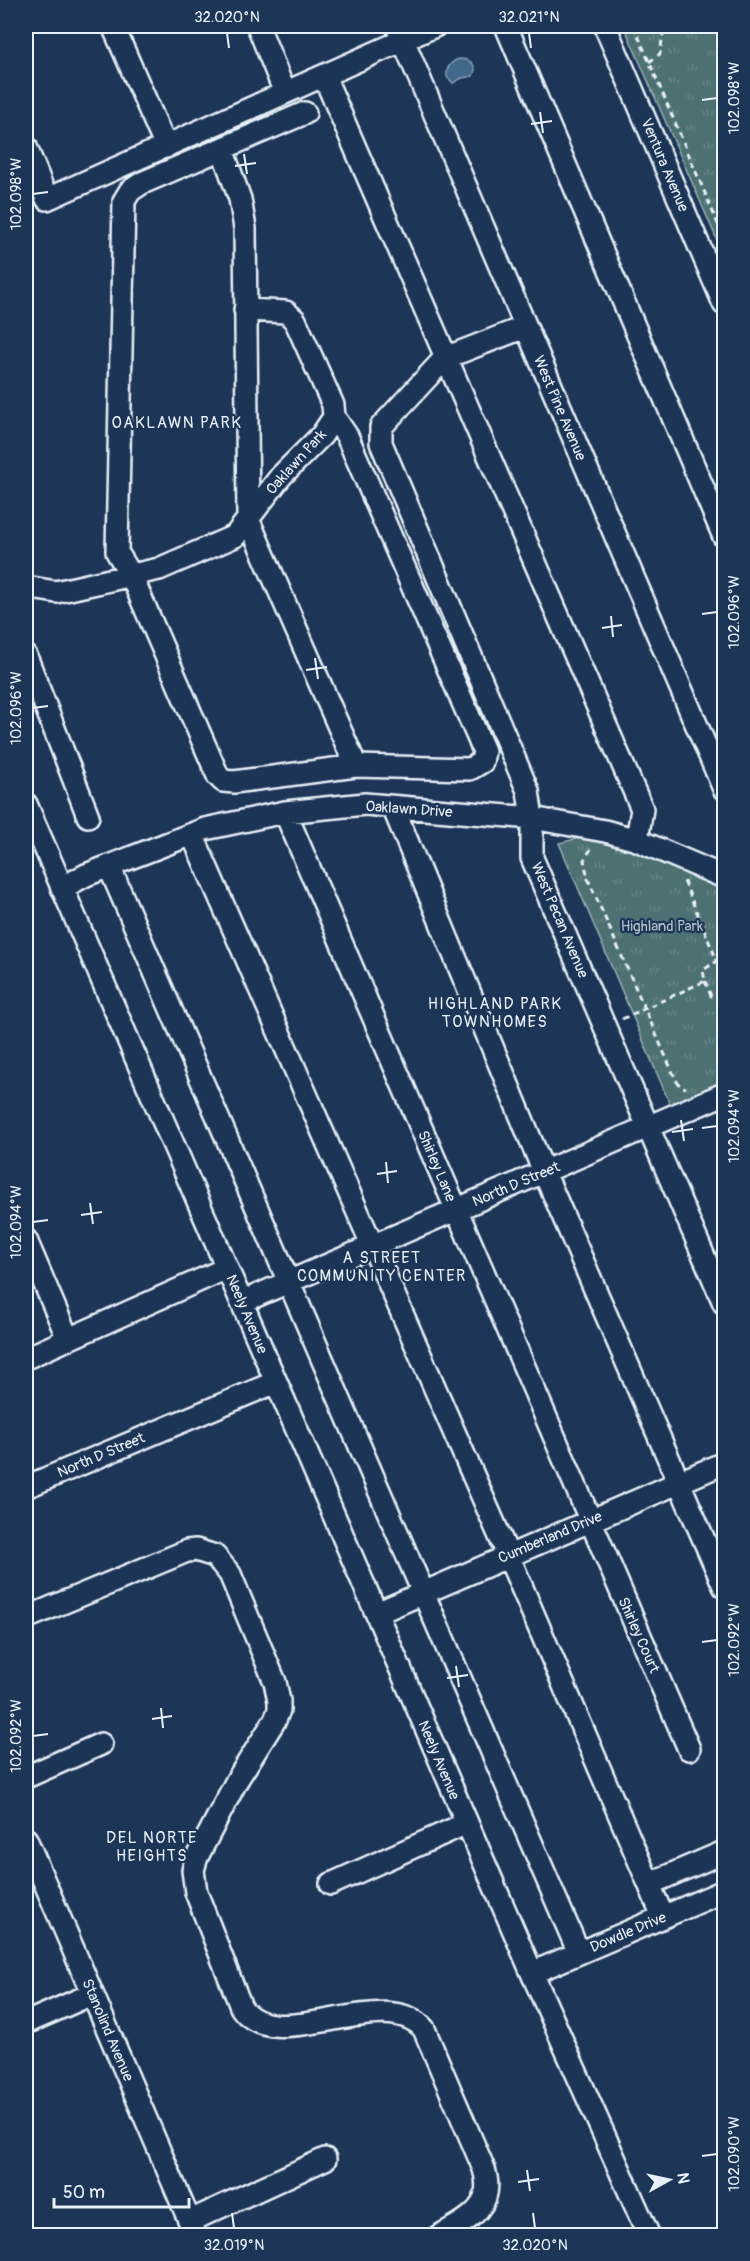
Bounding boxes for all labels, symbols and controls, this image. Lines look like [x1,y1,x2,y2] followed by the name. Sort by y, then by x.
[194,8,260,27] text: 32.020°N
[498,8,560,27] text: 32.021°N
[725,61,744,134] text: 102.098°W
[636,116,693,215] street label: Ventura Avenue
[7,157,26,230] text: 102.098°W
[529,353,590,464] street label: West Pine Avenue
[112,413,242,433] district label: OAKLAWN PARK
[262,425,331,499] street label: Oaklawn Park
[725,575,744,649] text: 102.096°W
[7,671,26,745] text: 102.096°W
[365,797,454,822] street label: Oaklawn Drive
[527,859,593,981] street label: West Pecan Avenue
[621,917,704,936] park label: Highland Park
[428,994,562,1032] district label: HIGHLAND PARK TOWNHOMES
[725,1089,744,1163] text: 102.094°W
[413,1128,460,1205] street label: Shirley Lane
[470,1157,564,1211] street label: North D Street
[7,1185,26,1259] text: 102.094°W
[297,1248,467,1286] district label: A STREET COMMUNITY CENTER
[221,1272,272,1357] street label: Neely Avenue
[55,1428,149,1482] street label: North D Street
[495,1507,606,1568] street label: Cumberland Drive
[613,1594,664,1677] street label: Shirley Court
[725,1603,744,1677] text: 102.092°W
[7,1699,26,1773] text: 102.092°W
[413,1718,464,1803] street label: Neely Avenue
[106,1828,198,1866] district label: DEL NORTE HEIGHTS
[587,1908,670,1957] street label: Dowdle Drive
[77,1976,138,2085] street label: Stanolind Avenue
[725,2116,744,2192] text: 102.090°W
[639,2150,699,2210] north arrow
[54,2171,189,2209] scale bar
[672,2171,694,2185] text: N
[63,2181,105,2204] text: 50 m
[204,2236,264,2255] text: 32.019°N
[502,2236,568,2255] text: 32.020°N

